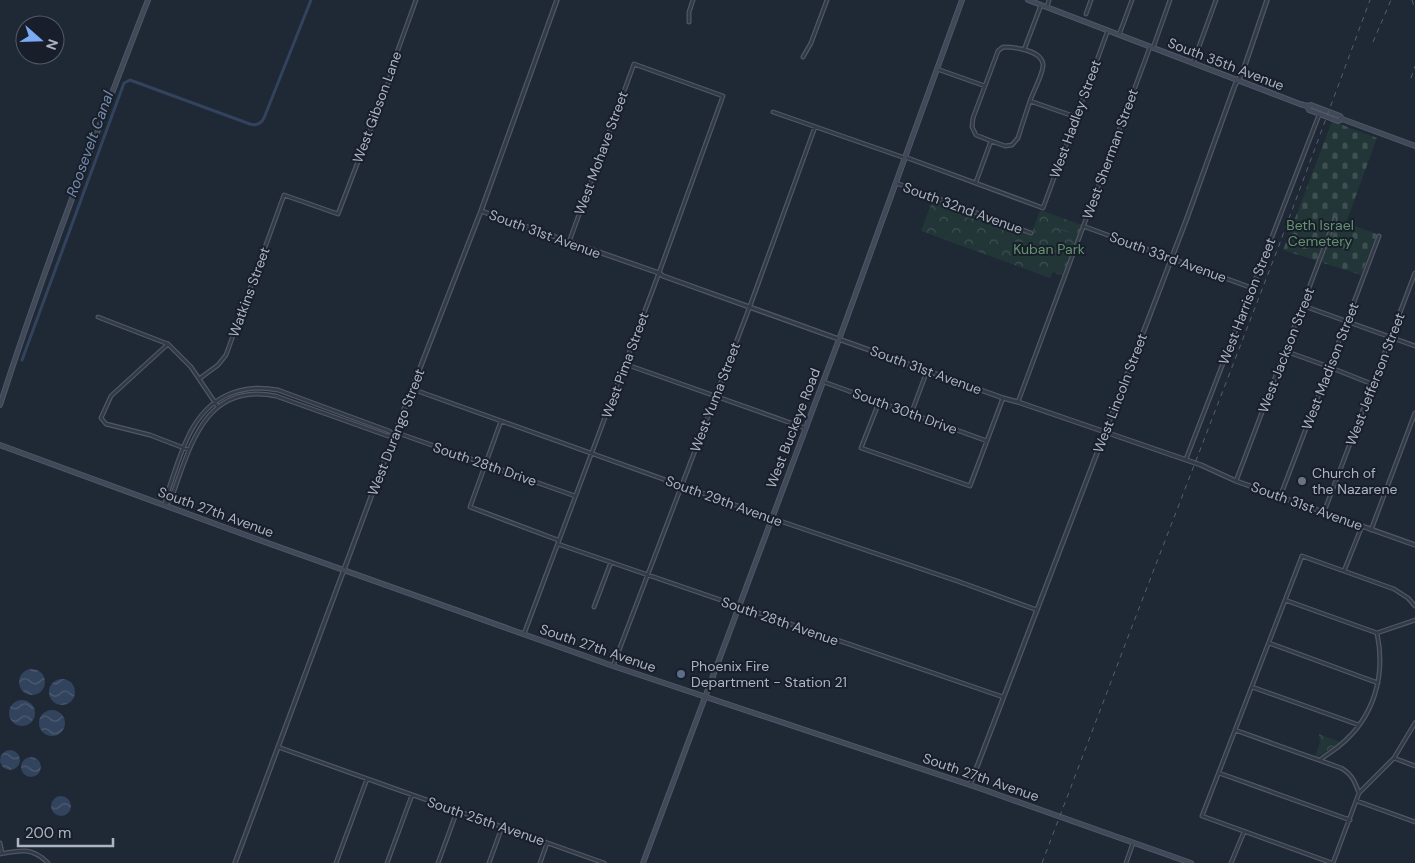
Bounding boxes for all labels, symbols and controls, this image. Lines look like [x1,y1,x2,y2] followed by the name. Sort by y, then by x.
[15,15,65,65] north arrow
[1165,33,1287,95] street label: South 35th Avenue
[42,37,62,52] text: N
[348,49,406,165] street label: West Gibson Lane
[1045,57,1105,181] street label: West Hadley Street
[1078,86,1142,222] street label: West Sherman Street
[62,88,119,200] water label: Roosevelt Canal
[570,89,632,217] street label: West Mohave Street
[901,178,1025,238] street label: South 32nd Avenue
[487,205,603,263] street label: South 31st Avenue
[1286,216,1354,250] park label: Beth Israel Cemetery
[1107,227,1229,287] street label: South 33rd Avenue
[1215,235,1279,367] street label: West Harrison Street
[1013,240,1085,258] park label: Kuban Park
[224,244,274,340] street label: Watkins Street
[1254,285,1318,415] street label: West Jackson Street
[1297,300,1363,432] street label: West Madison Street
[597,309,653,421] street label: West Pima Street
[1341,310,1409,448] street label: West Jefferson Street
[1089,331,1151,455] street label: West Lincoln Street
[686,340,744,454] street label: West Yuma Street
[868,341,984,399] street label: South 31st Avenue
[364,366,428,498] street label: West Durango Street
[762,366,824,490] street label: West Buckeye Road
[850,384,960,438] street label: South 30th Drive
[431,438,539,490] street label: South 28th Drive
[1312,464,1397,498] place label: Church of the Nazarene
[663,471,785,531] street label: South 29th Avenue
[1296,475,1308,487] marker: Church of the Nazarene
[1249,477,1365,535] street label: South 31st Avenue
[156,483,276,541] street label: South 27th Avenue
[719,592,841,650] street label: South 28th Avenue
[537,620,659,676] street label: South 27th Avenue
[691,657,847,691] place label: Phoenix Fire Department - Station 21
[675,668,687,680] marker: Phoenix Fire Department - Station 21
[920,749,1042,805] street label: South 27th Avenue
[425,792,547,850] street label: South 25th Avenue
[18,816,112,848] scale bar
[25,823,71,843] text: 200 m

